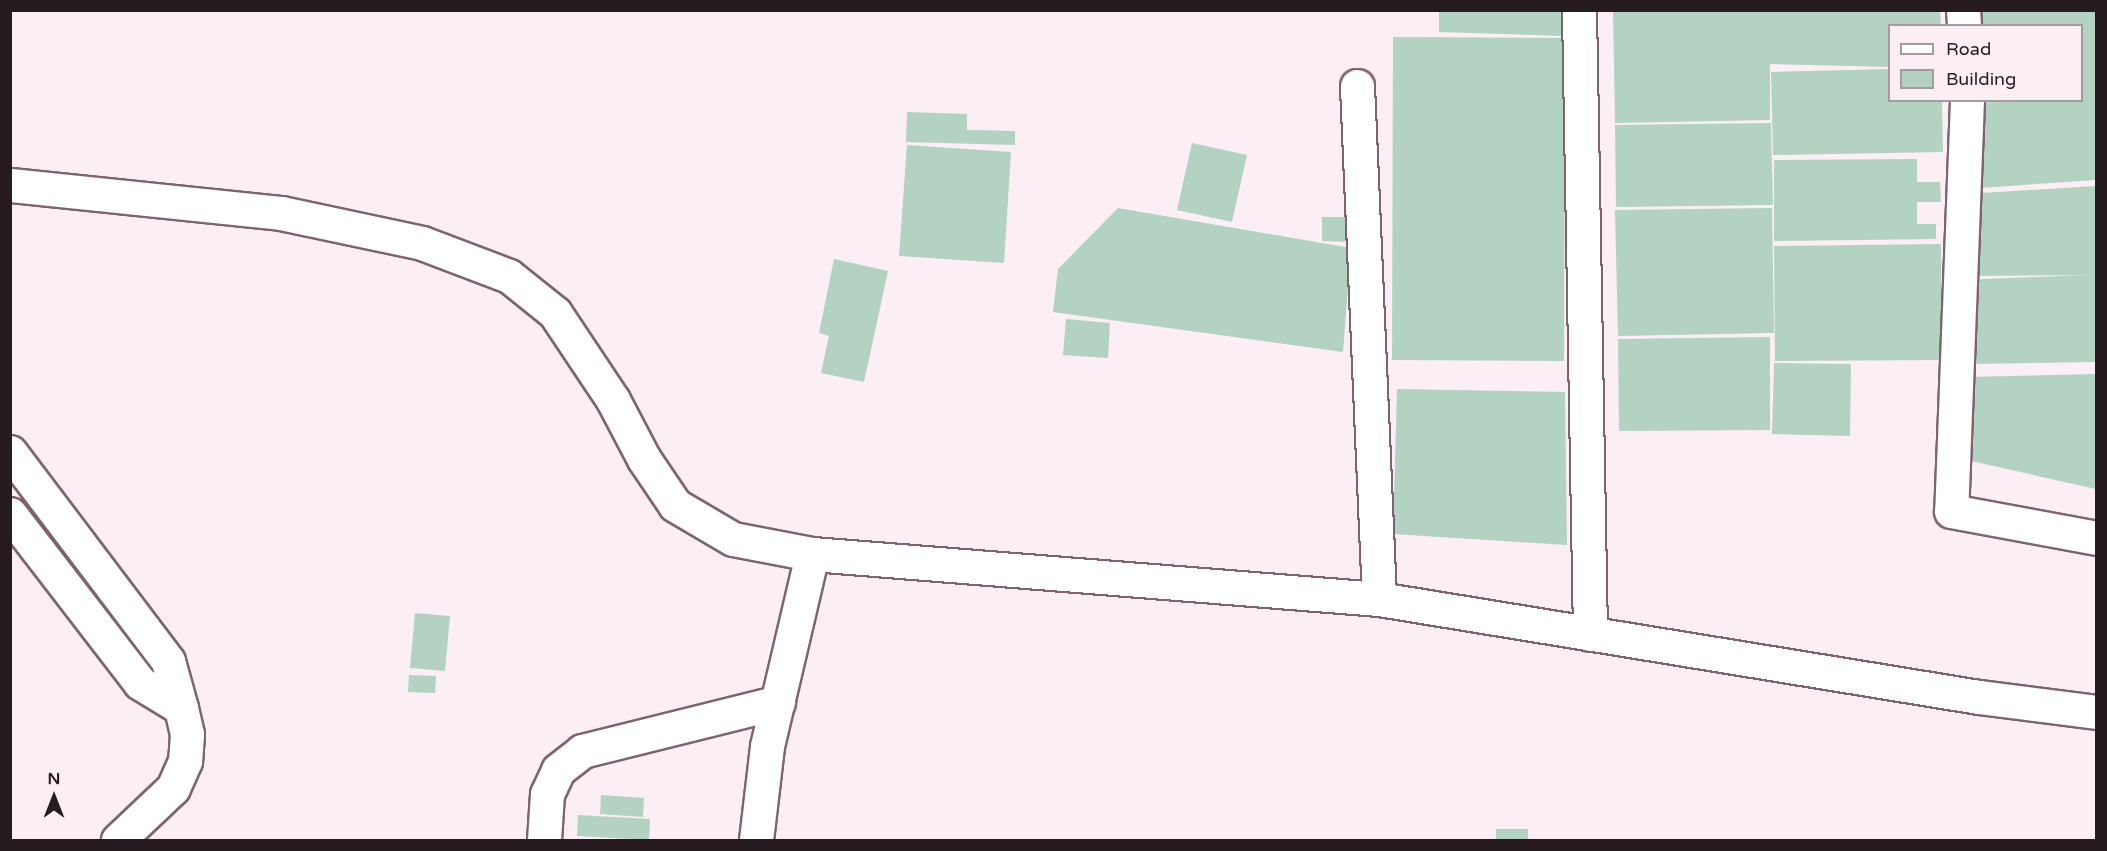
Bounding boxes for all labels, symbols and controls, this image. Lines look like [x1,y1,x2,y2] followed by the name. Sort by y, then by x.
[1888,24,2083,102] legend
[1946,38,1991,60] text: Road
[1946,68,2016,90] text: Building
[24,767,84,827] north arrow
[48,769,60,789] text: N

